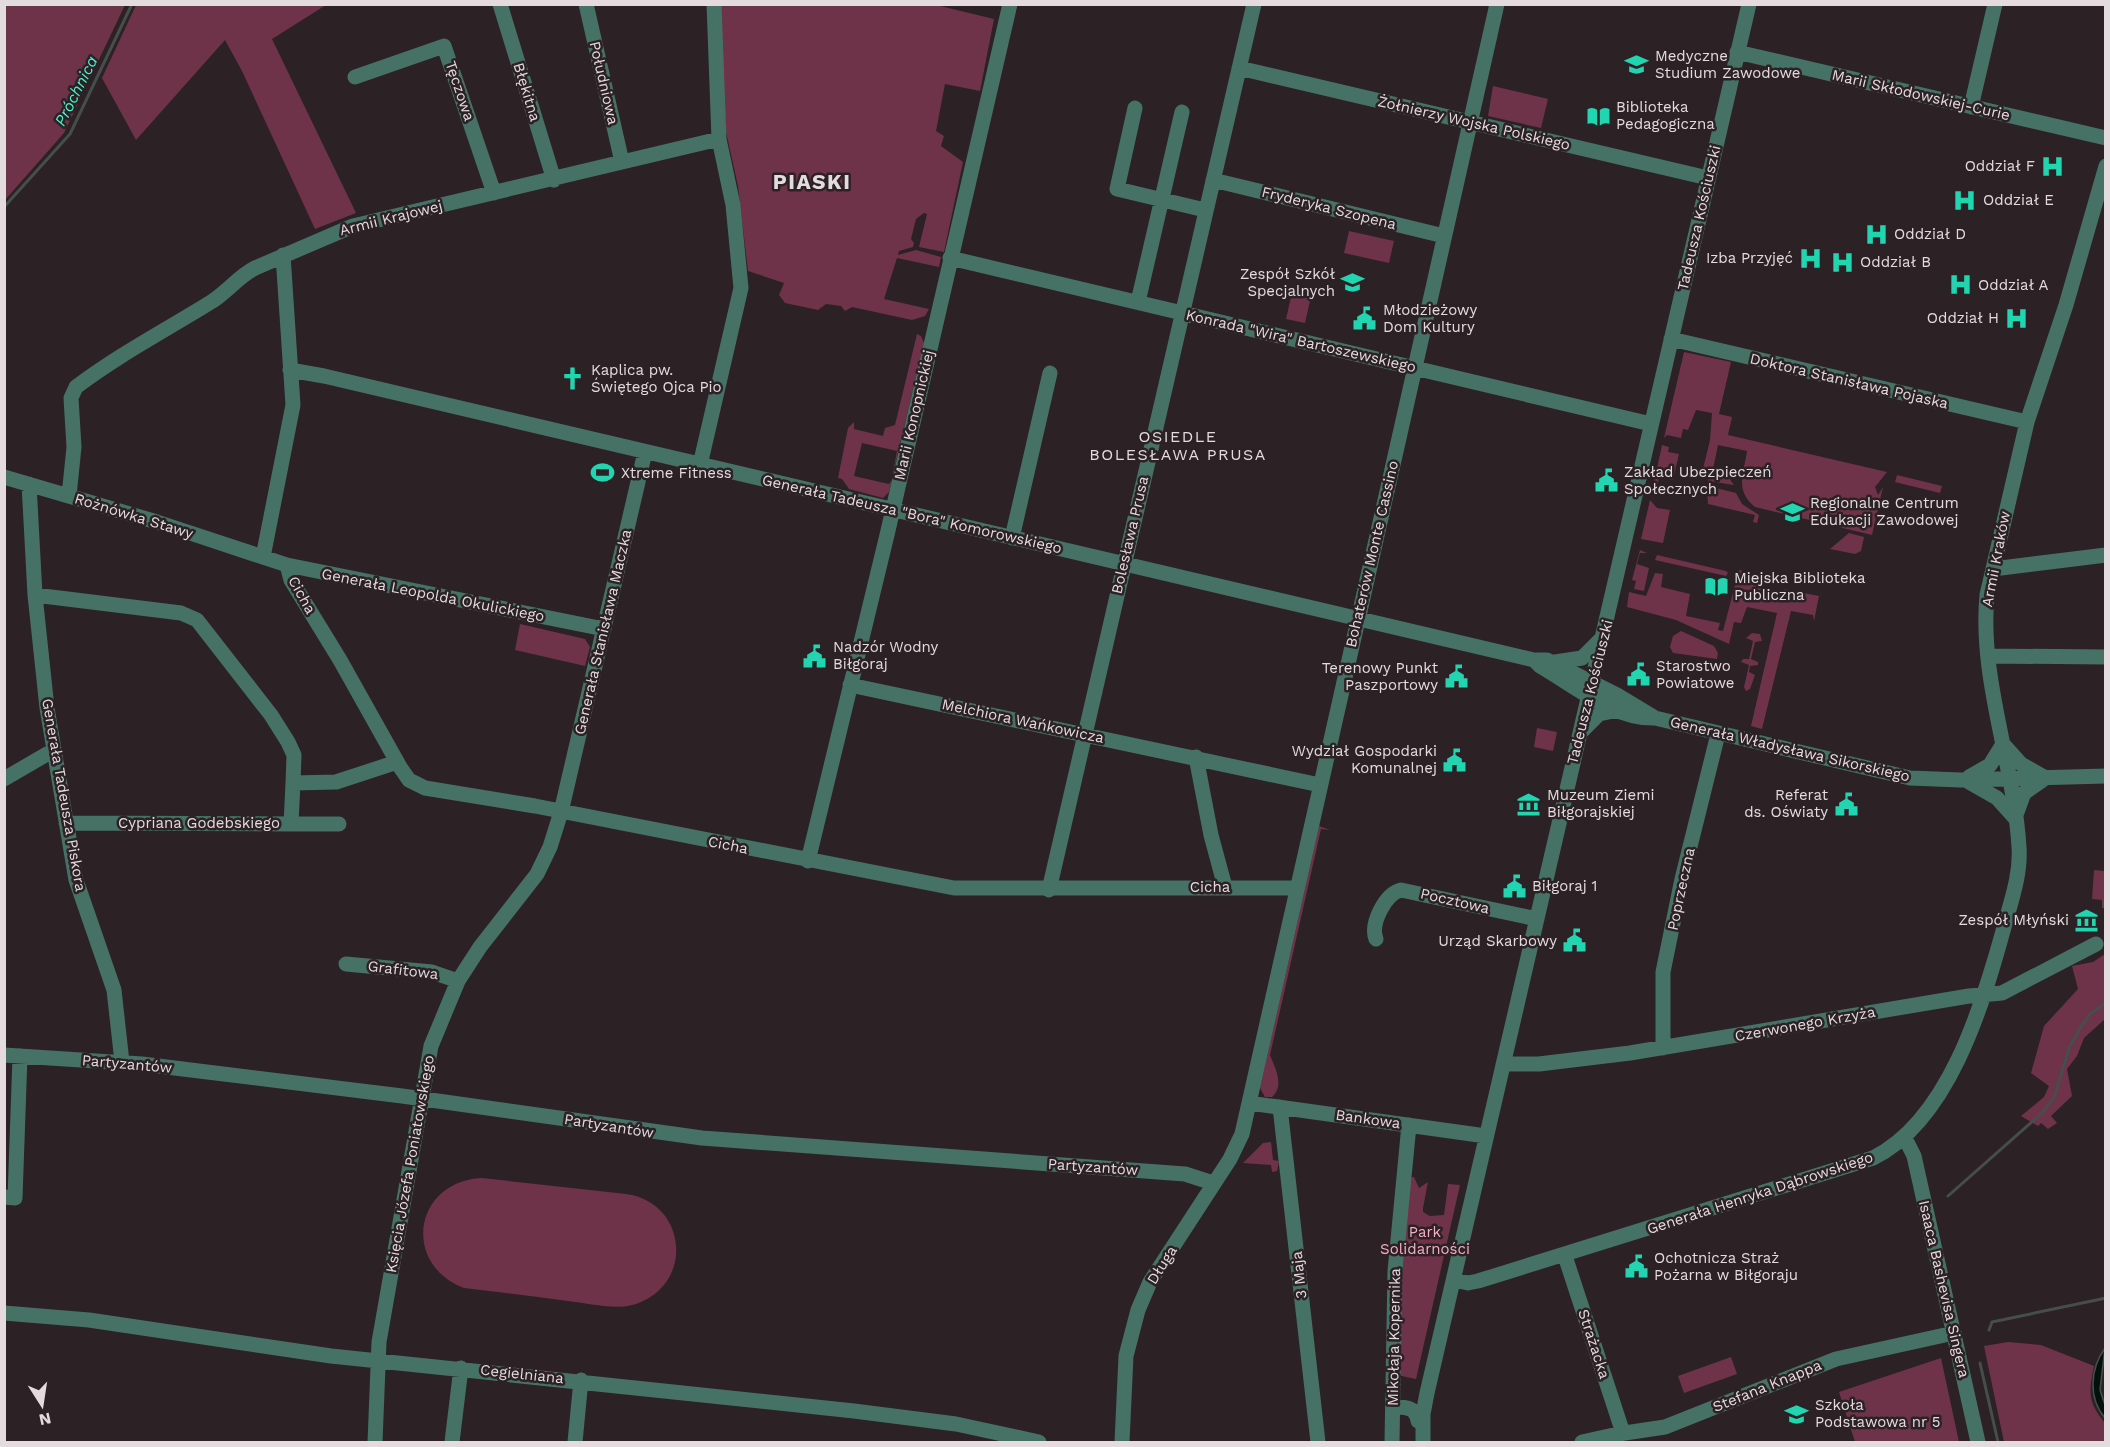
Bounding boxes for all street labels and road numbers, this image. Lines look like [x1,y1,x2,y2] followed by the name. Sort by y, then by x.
[586,39,622,127] street label: Południowa
[441,59,479,124] street label: Tęczowa
[510,60,545,124] street label: Błękitna
[1830,66,2012,124] street label: Marii Skłodowskiej-Curie
[1376,92,1572,154] street label: Żołnierzy Wojska Polskiego
[1674,144,1724,292] street label: Tadeusza Kościuszki
[1260,183,1399,234] street label: Fryderyka Szopena
[338,197,444,239] street label: Armii Krajowej
[1184,306,1418,376] street label: Konrada "Wira" Bartoszewskiego
[890,348,938,482] street label: Marii Konopnickiej
[1748,349,1950,413] street label: Doktora Stanisława Pojaska
[1342,459,1402,649] street label: Bohaterów Monte Cassino
[760,471,1064,557] street label: Generała Tadeusza "Bora" Komorowskiego
[1108,474,1152,596] street label: Bolesława Prusa
[72,489,196,543] street label: Rożnówka Stawy
[1978,509,2014,608] street label: Armii Kraków
[571,527,636,736] street label: Generała Stanisława Maczka
[320,565,546,625] street label: Generała Leopolda Okulickiego
[284,573,320,617] street label: Cicha
[1563,618,1617,766] street label: Tadeusza Kościuszki
[940,695,1106,747] street label: Melchiora Wańkowicza
[38,697,90,893] street label: Generała Tadeusza Piskora
[1668,713,1912,785] street label: Generała Władysława Sikorskiego
[118,814,280,832] street label: Cypriana Godebskiego
[706,832,750,858] street label: Cicha
[1663,845,1699,932] street label: Poprzeczna
[1190,878,1231,896] street label: Cicha
[1419,884,1492,918] street label: Pocztowa
[367,957,440,983] street label: Grafitowa
[1733,1003,1877,1045] street label: Czerwonego Krzyża
[81,1051,173,1077] street label: Partyzantów
[382,1054,438,1274] street label: Księcia Józefa Poniatowskiego
[1334,1106,1402,1133] street label: Bankowa
[563,1110,656,1142] street label: Partyzantów
[1645,1148,1875,1238] street label: Generała Henryka Dąbrowskiego
[1047,1155,1139,1179] street label: Partyzantów
[1915,1199,1973,1380] street label: Isaaca Bashevisa Singera
[1143,1242,1181,1288] street label: Długa
[1288,1250,1310,1300] street label: 3 Maja
[1384,1267,1404,1406] street label: Mikołaja Kopernika
[1574,1307,1614,1382] street label: Strażacka
[1710,1356,1825,1416] street label: Stefana Knappa
[479,1361,565,1387] street label: Cegielniana

